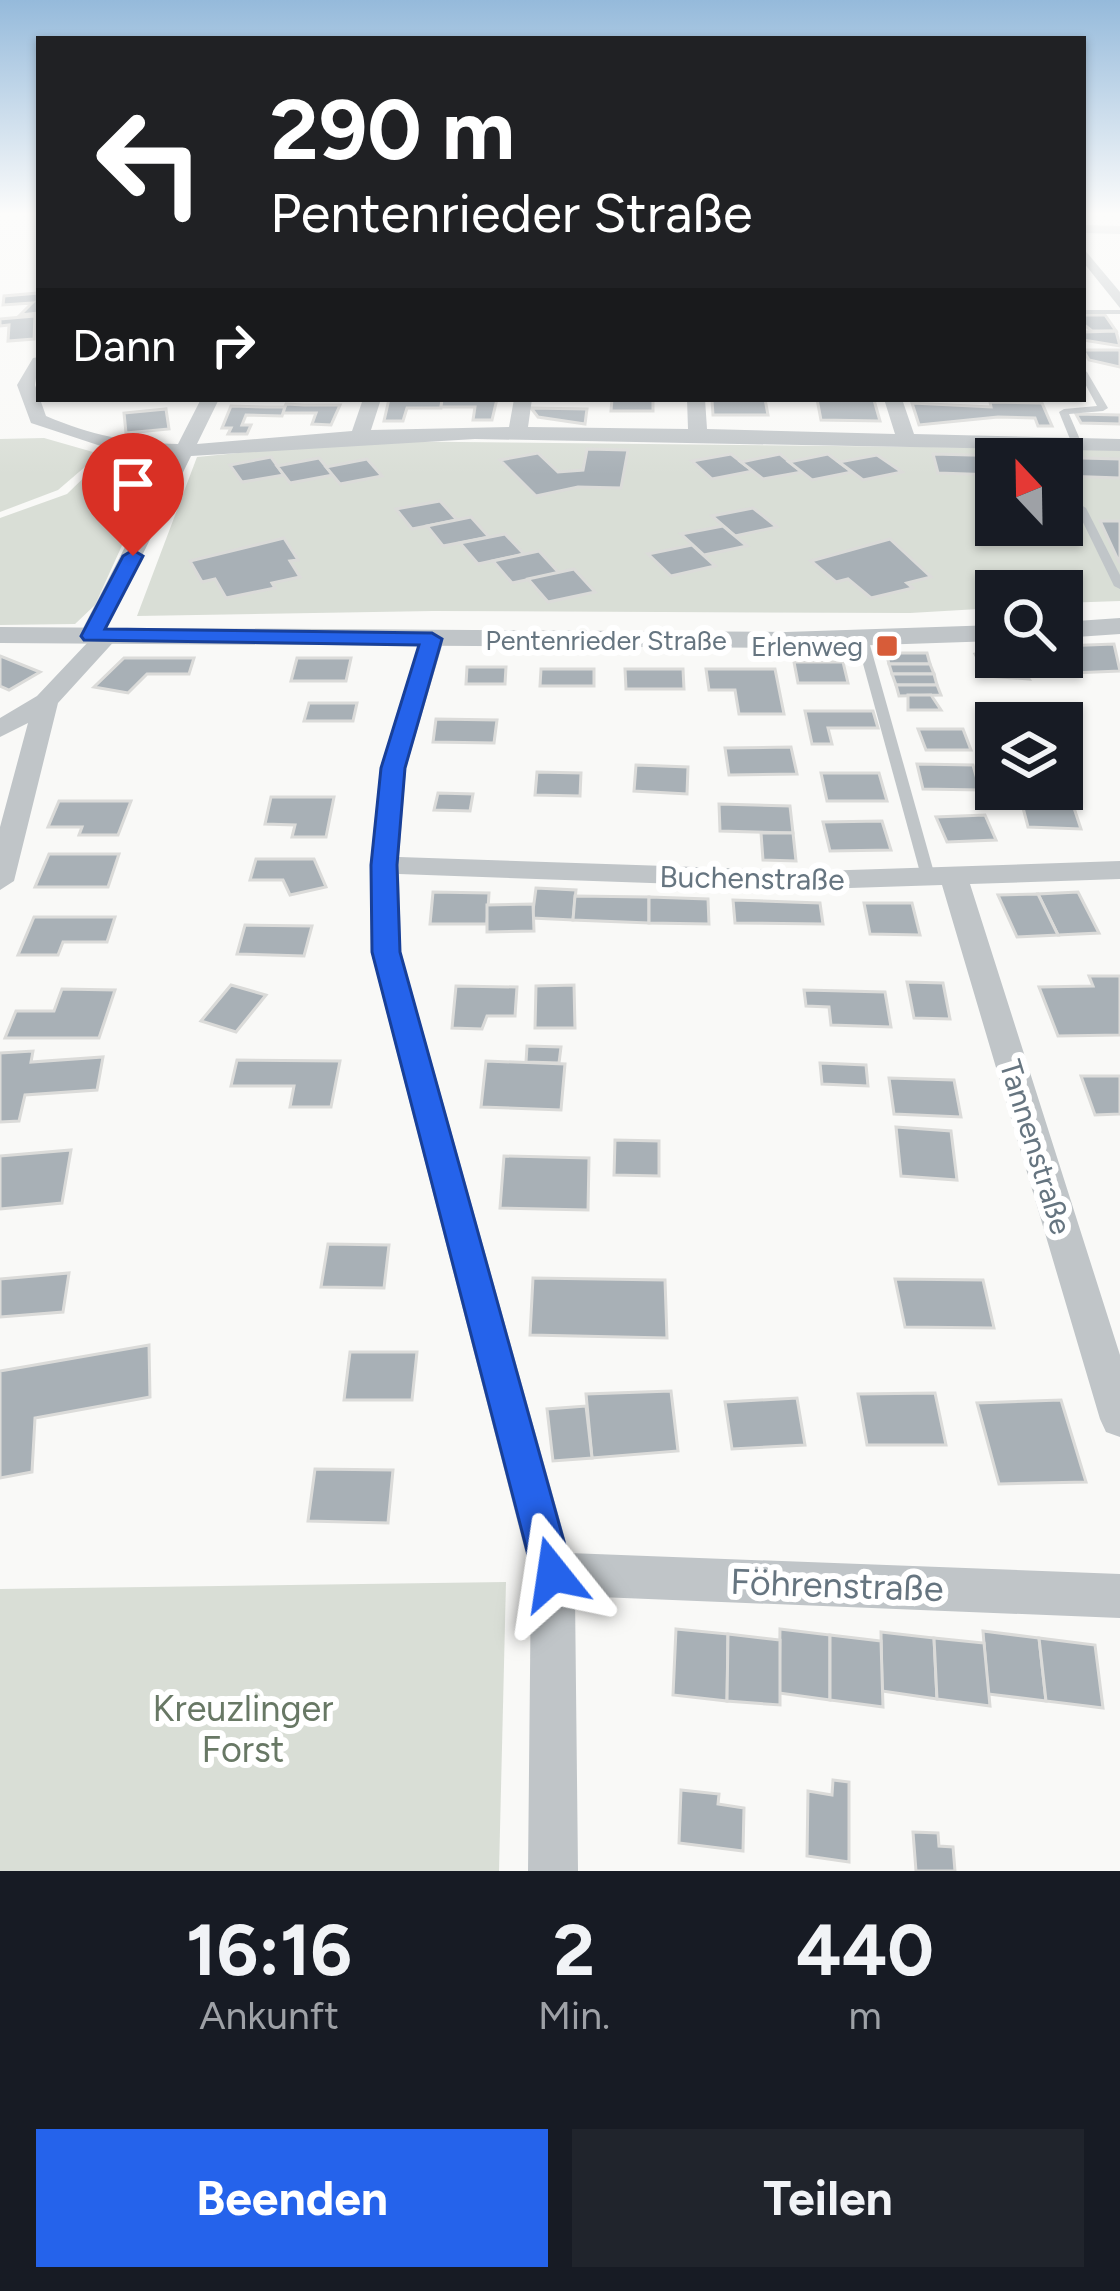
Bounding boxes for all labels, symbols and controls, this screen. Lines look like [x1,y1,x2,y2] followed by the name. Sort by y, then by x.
[270,79,515,180] text: 290 m
[72,84,228,240] icon: left
[270,181,753,246] text: Pentenrieder Straße
[200,312,266,378] icon: right
[72,318,176,372] text: Dann
[82,433,184,556] pin
[975,438,1083,546] north arrow
[975,438,1083,810] map controls
[100,451,166,517] icon: arrive
[975,570,1083,678] button: search
[485,624,727,657] street label: Pentenrieder Straße
[751,630,863,663] place label: Erlenweg
[874,633,900,659] marker: Erlenweg
[975,702,1083,810] button: layers
[659,858,845,898] street label: Buchenstraße
[992,1055,1080,1239] street label: Tannenstraße
[490,1511,616,1637] position arrow
[730,1560,944,1610] street label: Föhrenstraße
[153,1687,333,1771] park label: Kreuzlinger Forst
[186,1907,352,1993] text: 16:16
[553,1907,595,1993] text: 2
[796,1907,934,1993] text: 440
[199,1992,339,2039] text: Ankunft
[538,1992,610,2039] text: Min.
[848,1992,882,2039] text: m
[36,2129,548,2267] button: Beenden
[572,2129,1084,2267] button: Teilen

